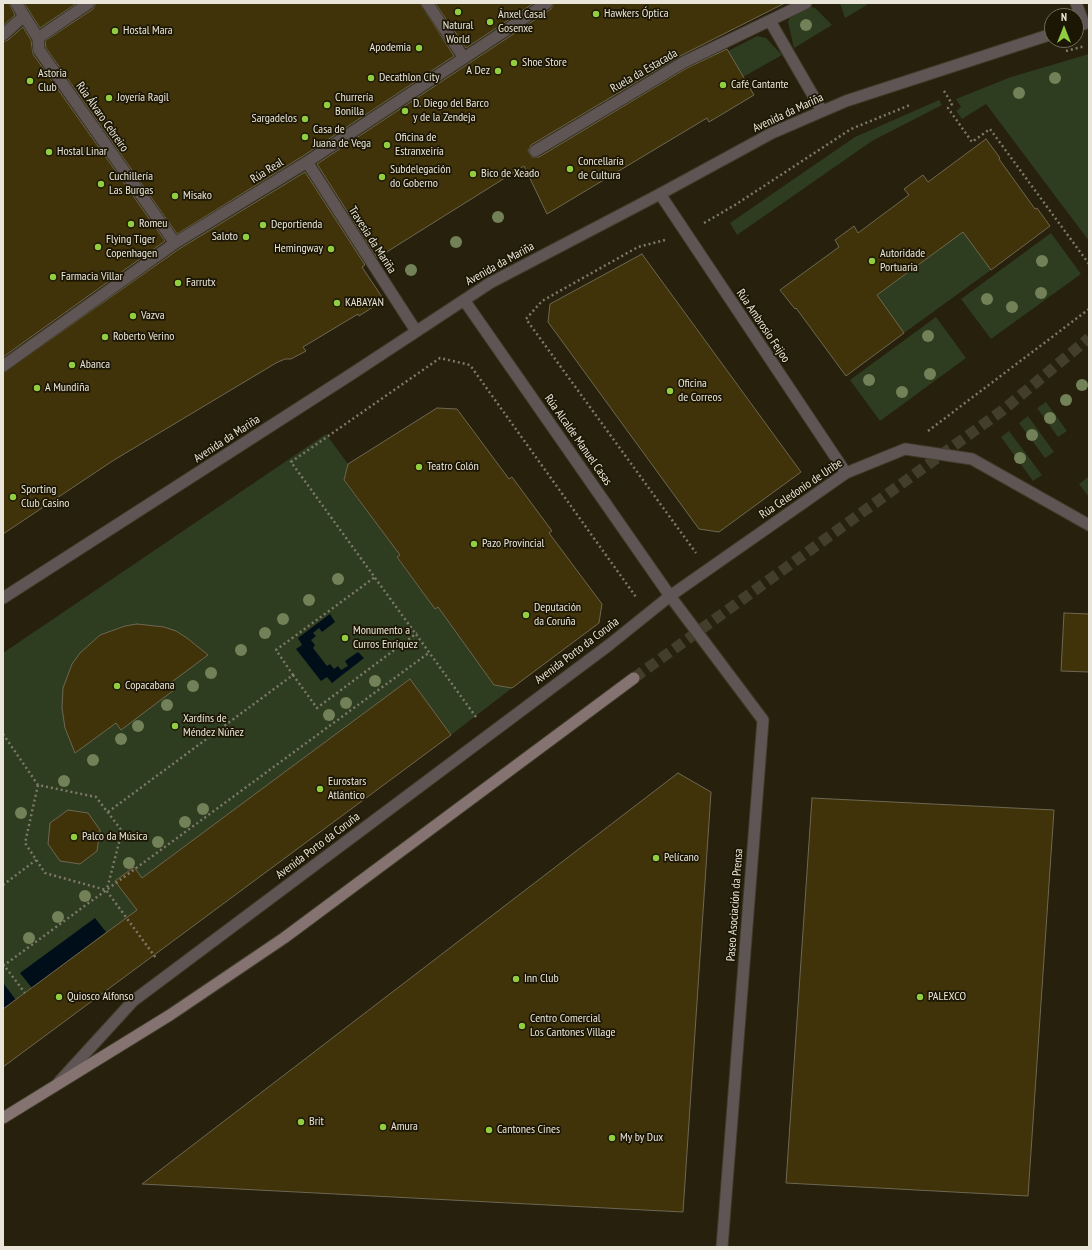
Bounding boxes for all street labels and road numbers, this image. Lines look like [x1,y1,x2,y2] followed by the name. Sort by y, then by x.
[608,46,680,96] street label: Ruela da Estacada
[73,79,131,155] street label: Rúa Álvaro Cebreiro
[750,90,826,136] street label: Avenida da Mariña
[248,155,286,187] street label: Rúa Real
[345,204,399,276] street label: Travesía da Mariña
[463,239,537,289] street label: Avenida da Mariña
[733,287,793,365] street label: Rúa Ambrosio Feijoo
[541,392,615,488] street label: Rúa Alcalde Manuel Casas
[191,412,263,466] street label: Avenida da Mariña
[757,456,845,522] street label: Rúa Celedonio de Uribe
[532,615,622,687] street label: Avenida Porto da Coruña
[273,810,363,882] street label: Avenida Porto da Coruña
[724,848,746,962] street label: Paseo Asociación da Prensa

